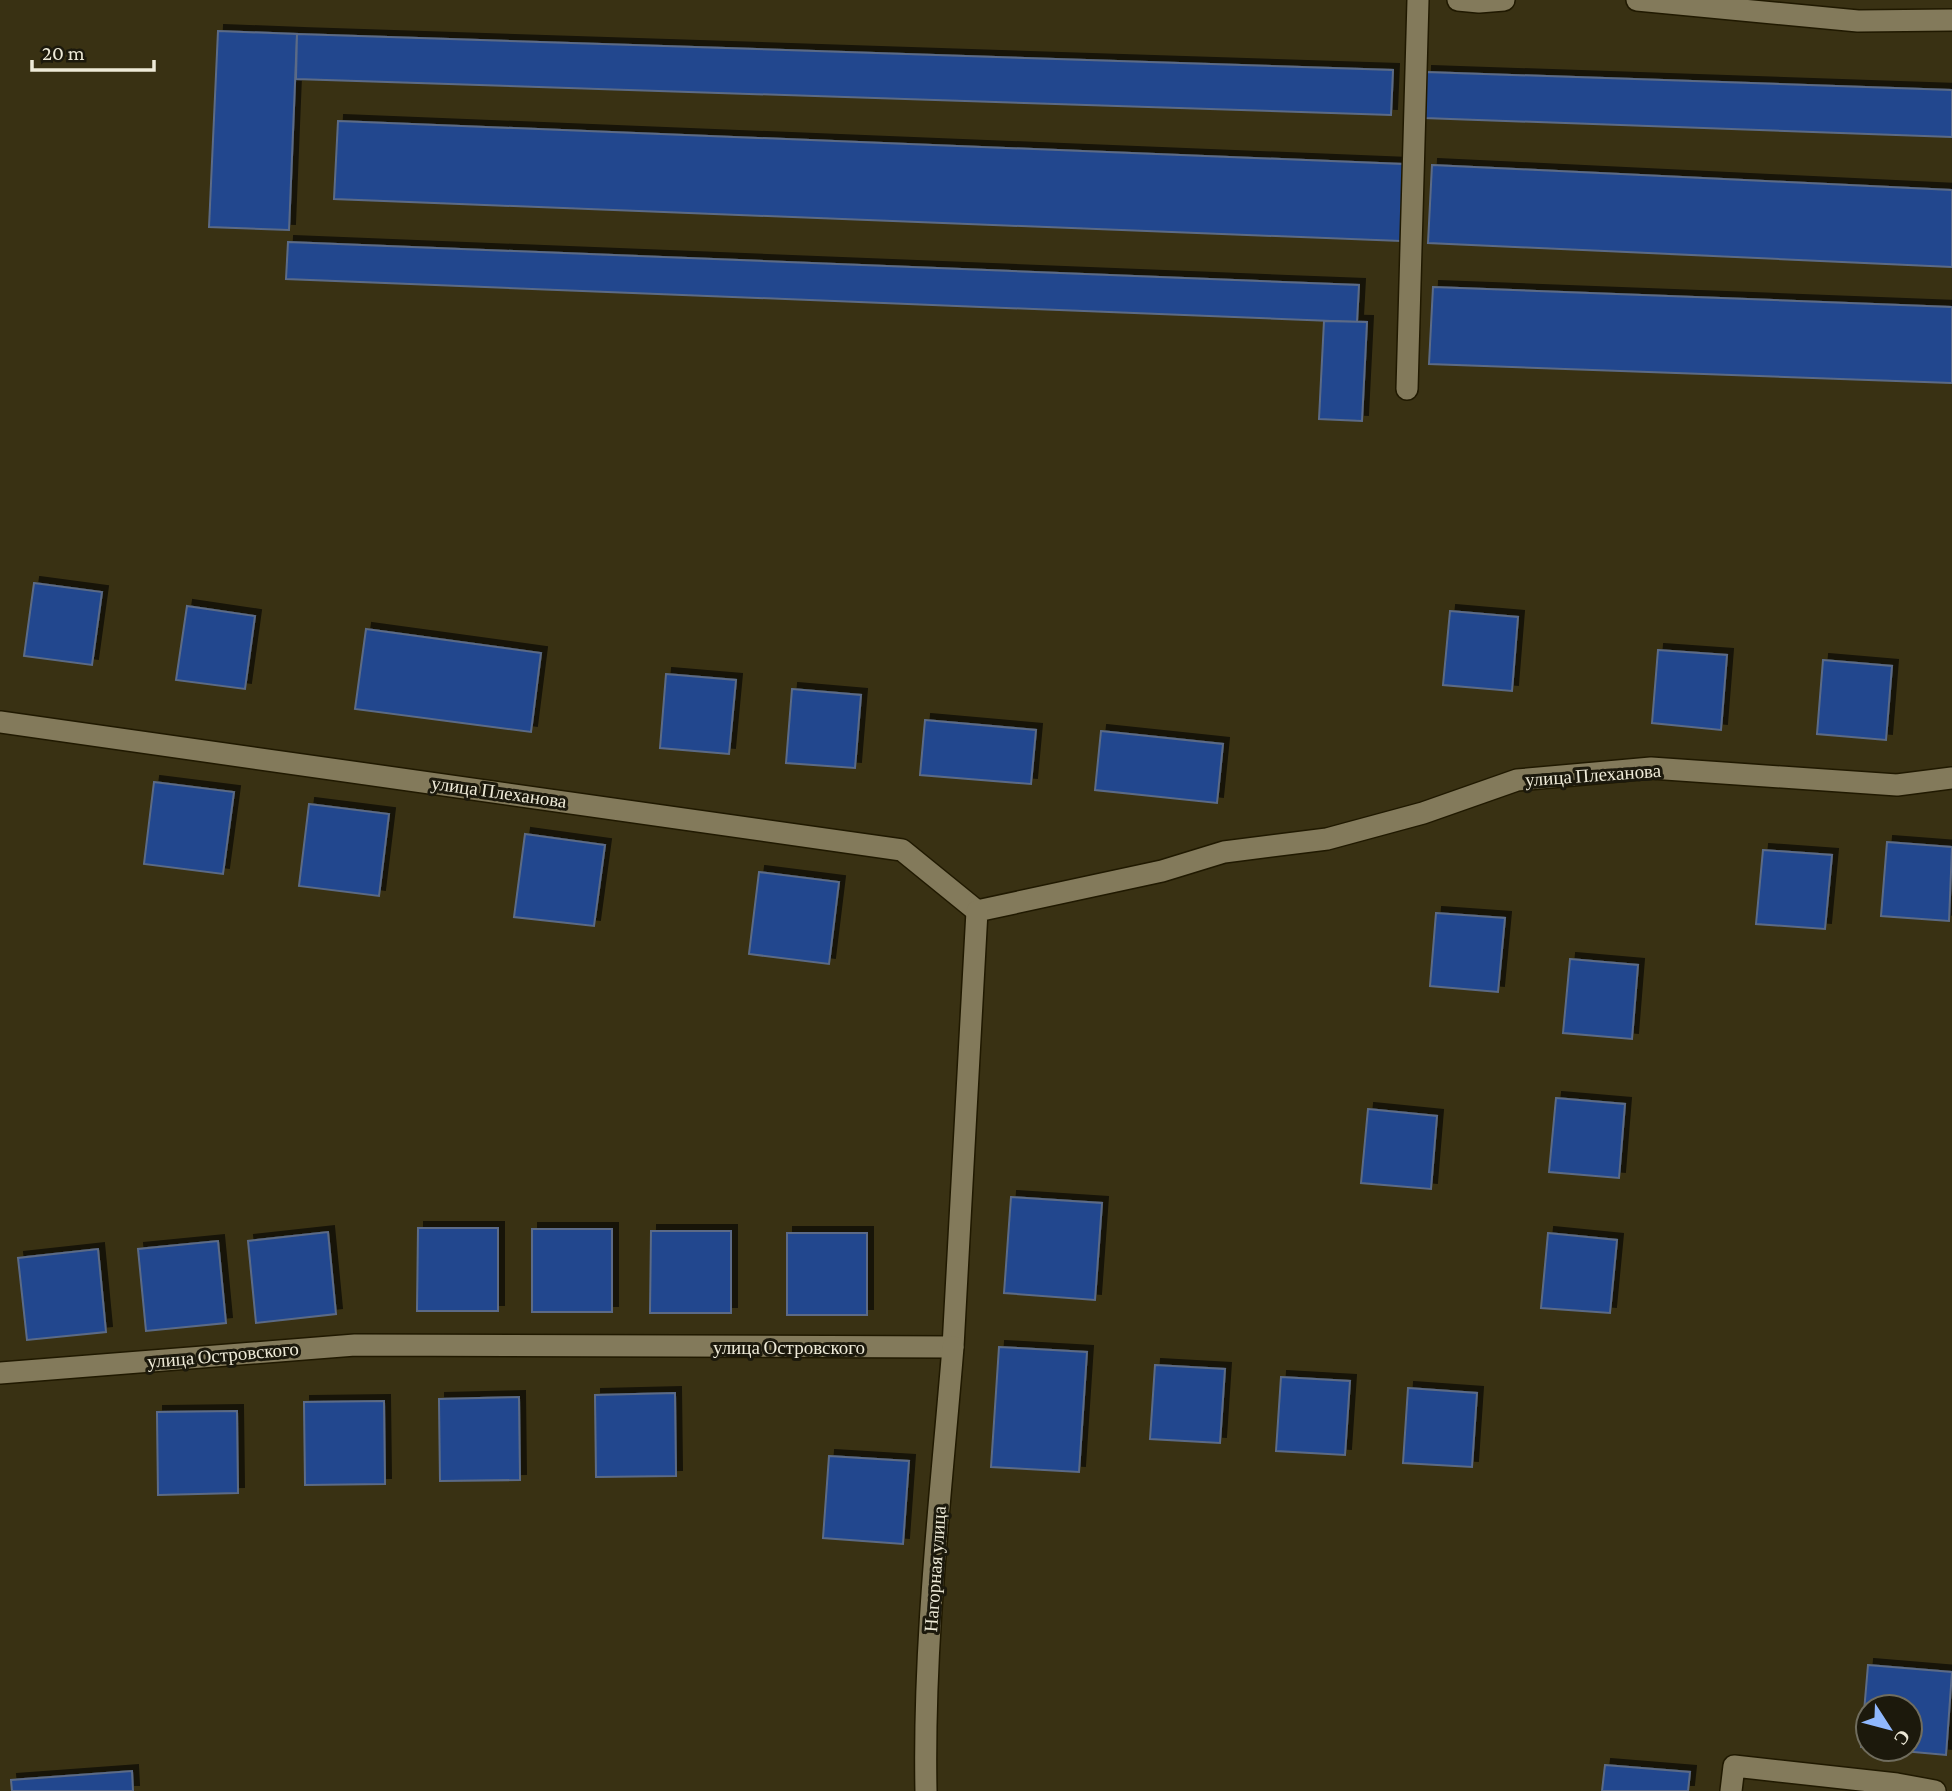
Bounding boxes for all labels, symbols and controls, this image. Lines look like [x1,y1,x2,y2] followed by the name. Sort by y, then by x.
[32,28,154,72] scale bar
[42,41,85,65] text: 20 m
[1524,760,1662,790] street label: улица Плеханова
[430,772,569,812] street label: улица Плеханова
[713,1337,865,1358] street label: улица Островского
[146,1338,300,1372] street label: улица Островского
[920,1505,950,1633] street label: Нагорная улица
[1854,1693,1924,1763] north arrow
[1890,1726,1915,1749] text: С

